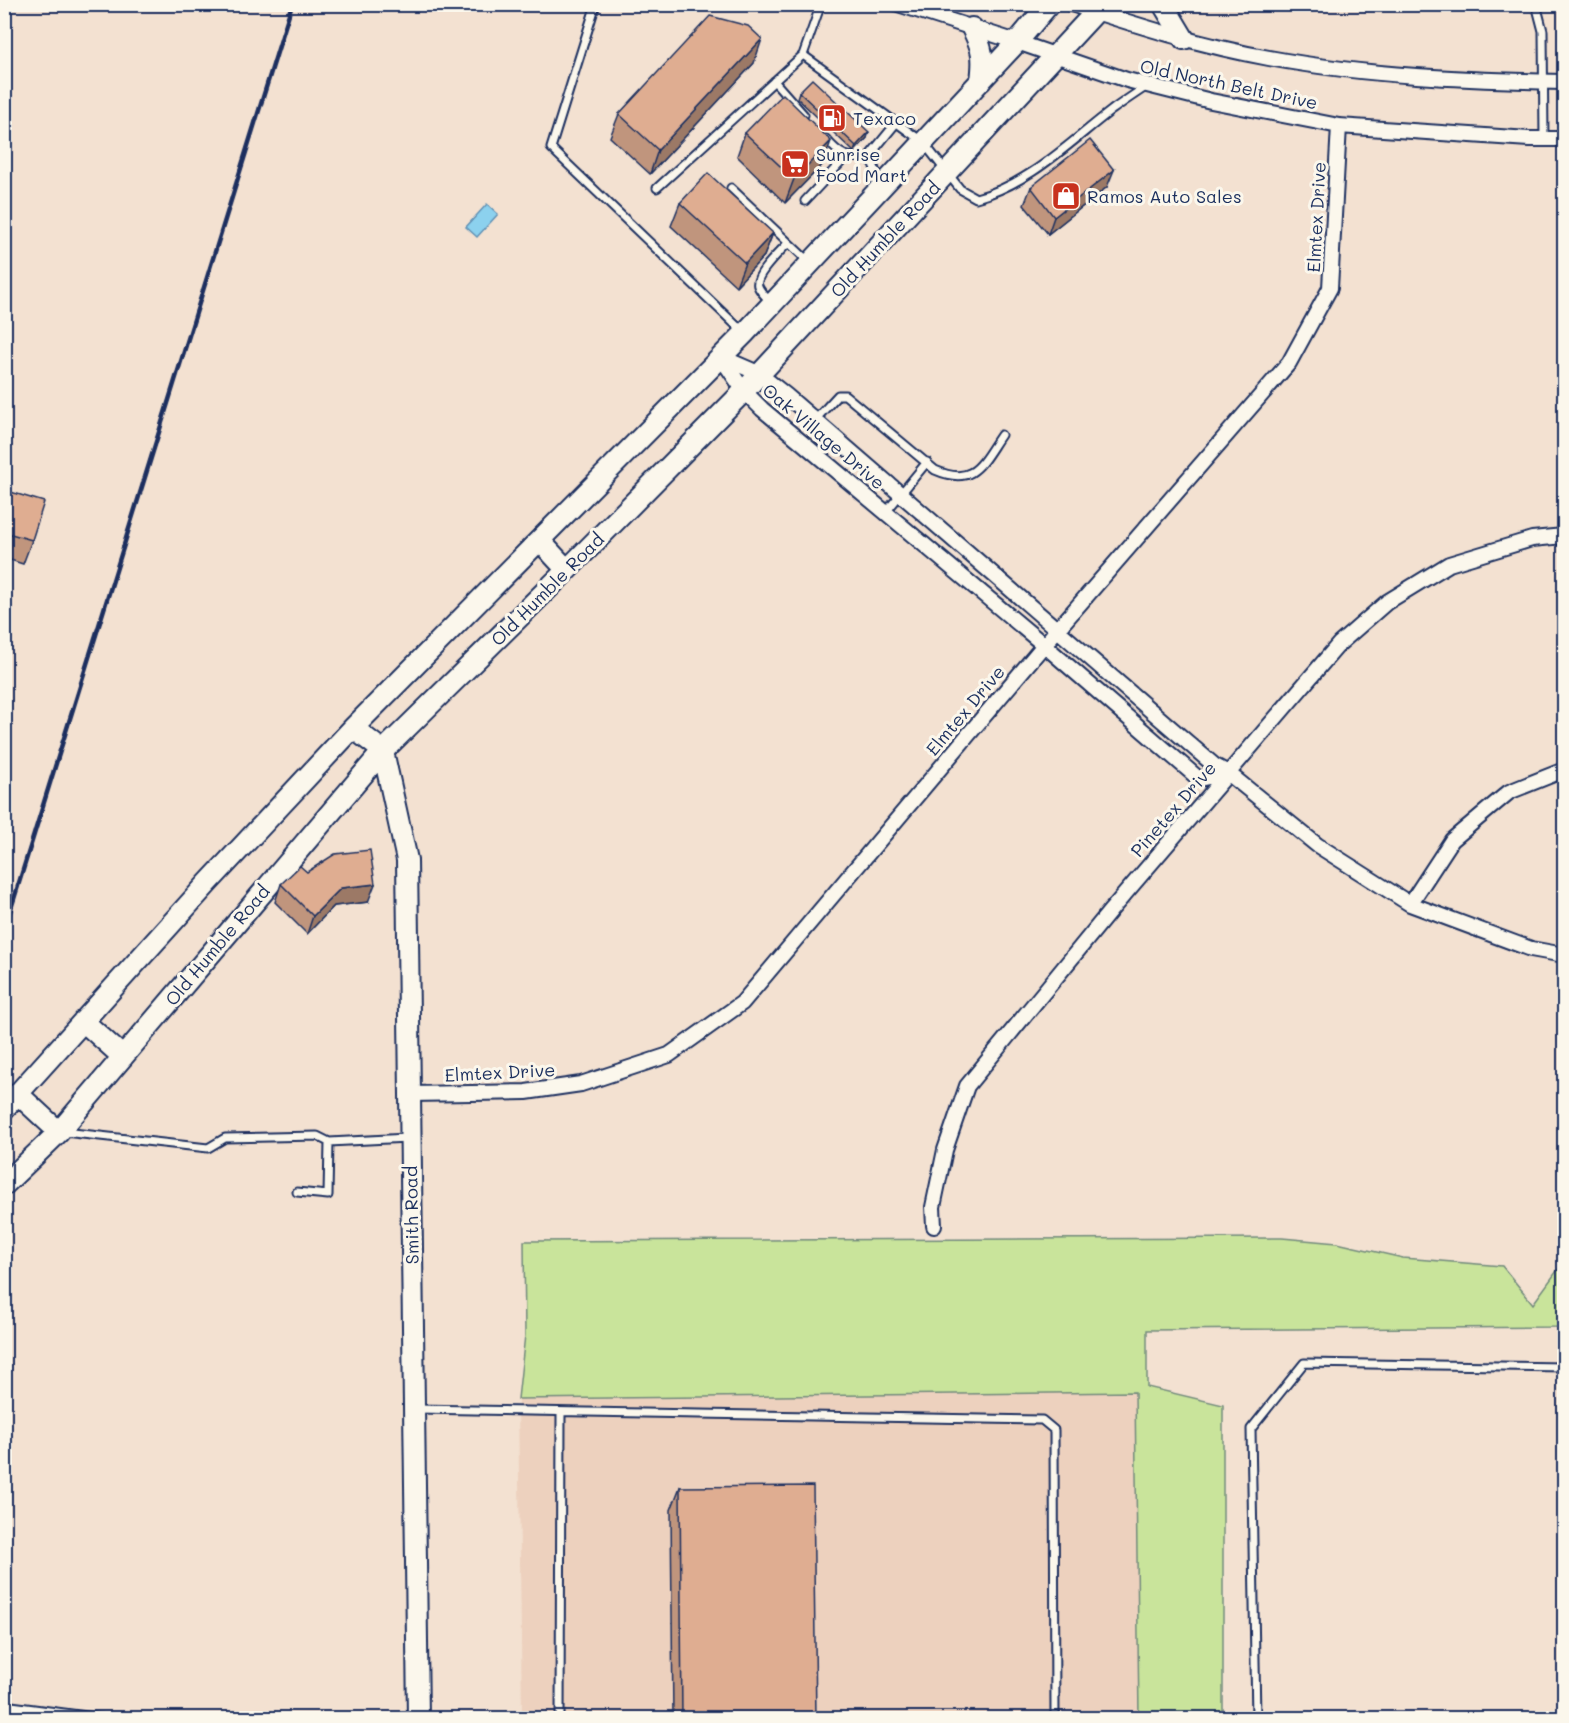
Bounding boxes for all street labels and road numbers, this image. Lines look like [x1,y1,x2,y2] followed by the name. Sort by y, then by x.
[1138,53,1320,115] street label: Old North Belt Drive
[1301,161,1331,273] street label: Elmtex Drive
[825,176,945,302] street label: Old Humble Road
[758,378,890,494] street label: Oak Village Drive
[485,527,609,651] street label: Old Humble Road
[920,660,1010,760] street label: Elmtex Drive
[1125,756,1221,862] street label: Pinetex Drive
[159,880,275,1010] street label: Old Humble Road
[444,1057,556,1087] street label: Elmtex Drive
[398,1165,424,1265] street label: Smith Road

